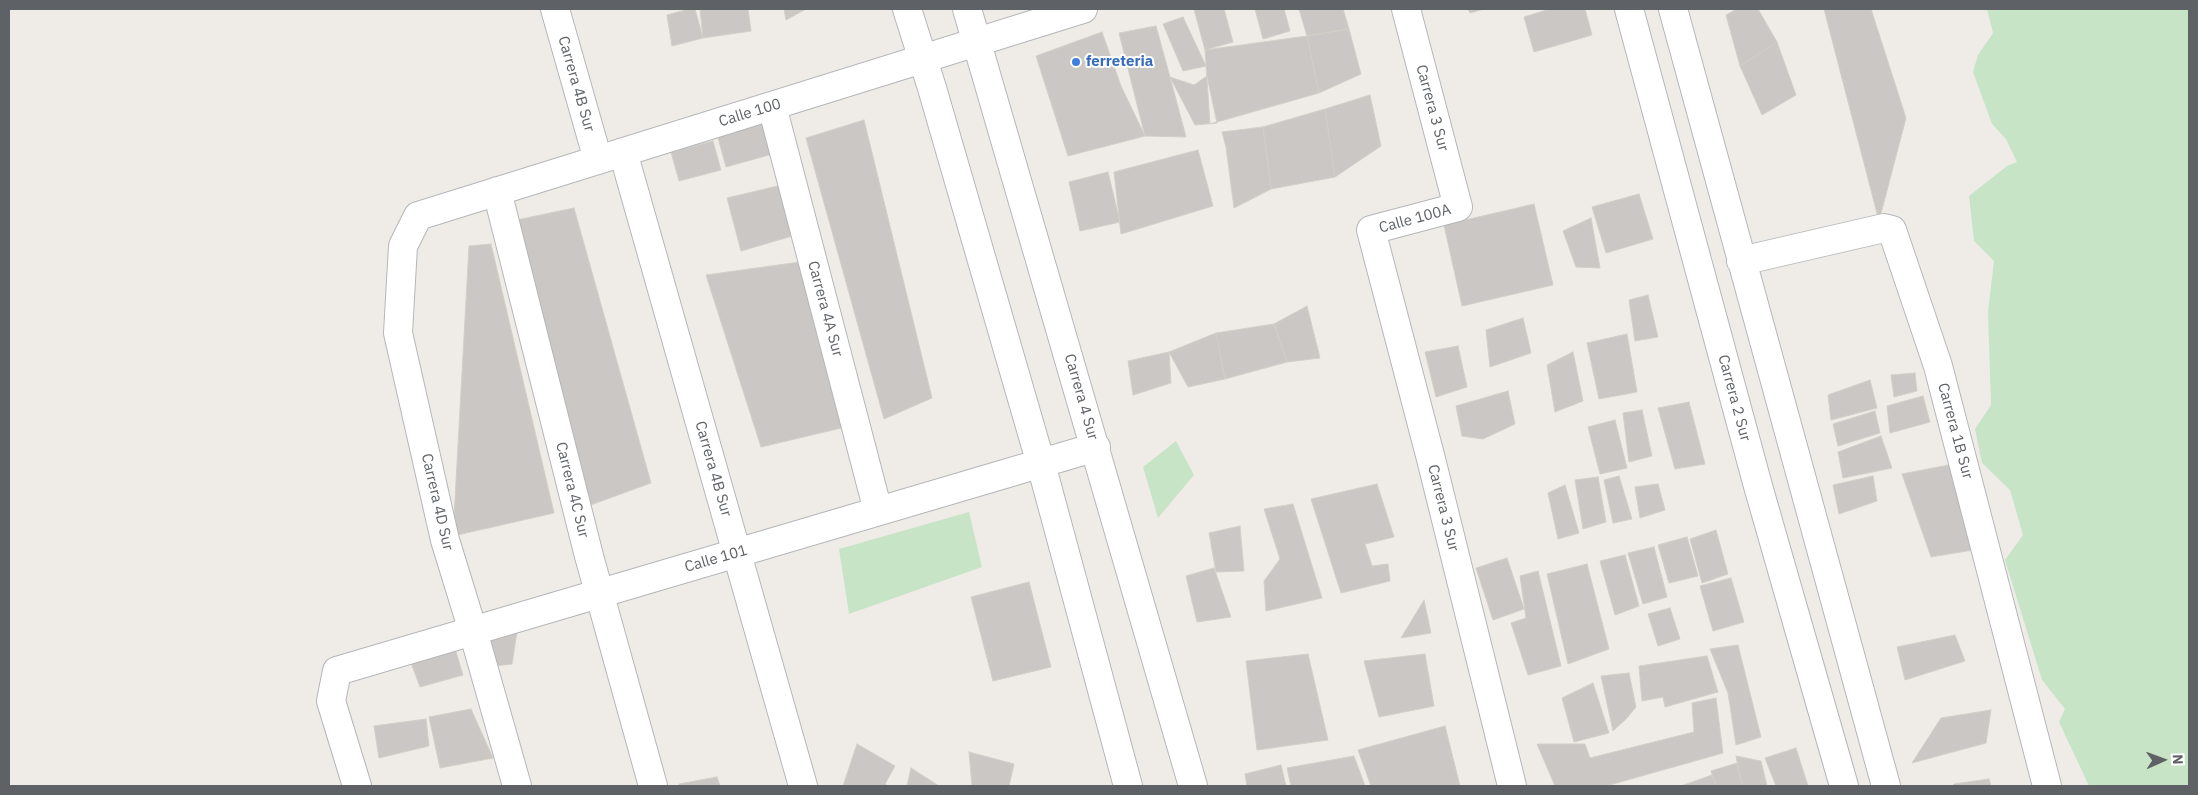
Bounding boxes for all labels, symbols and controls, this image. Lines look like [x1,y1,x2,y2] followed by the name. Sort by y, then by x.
[554,34,598,134] street label: Carrera 4B Sur
[1086,53,1153,71] place label: ferreteria
[1070,56,1082,68] marker: ferreteria
[1412,63,1452,153] street label: Carrera 3 Sur
[717,95,783,131] street label: Calle 100
[1377,201,1453,237] street label: Calle 100A
[804,259,846,359] street label: Carrera 4A Sur
[1060,352,1102,442] street label: Carrera 4 Sur
[1714,353,1754,443] street label: Carrera 2 Sur
[1934,381,1976,481] street label: Carrera 1B Sur
[691,419,735,519] street label: Carrera 4B Sur
[551,440,593,540] street label: Carrera 4C Sur
[417,452,457,552] street label: Carrera 4D Sur
[1424,463,1462,553] street label: Carrera 3 Sur
[683,542,749,576] street label: Calle 101
[2138,735,2188,785] north arrow
[2169,754,2187,765] text: N

